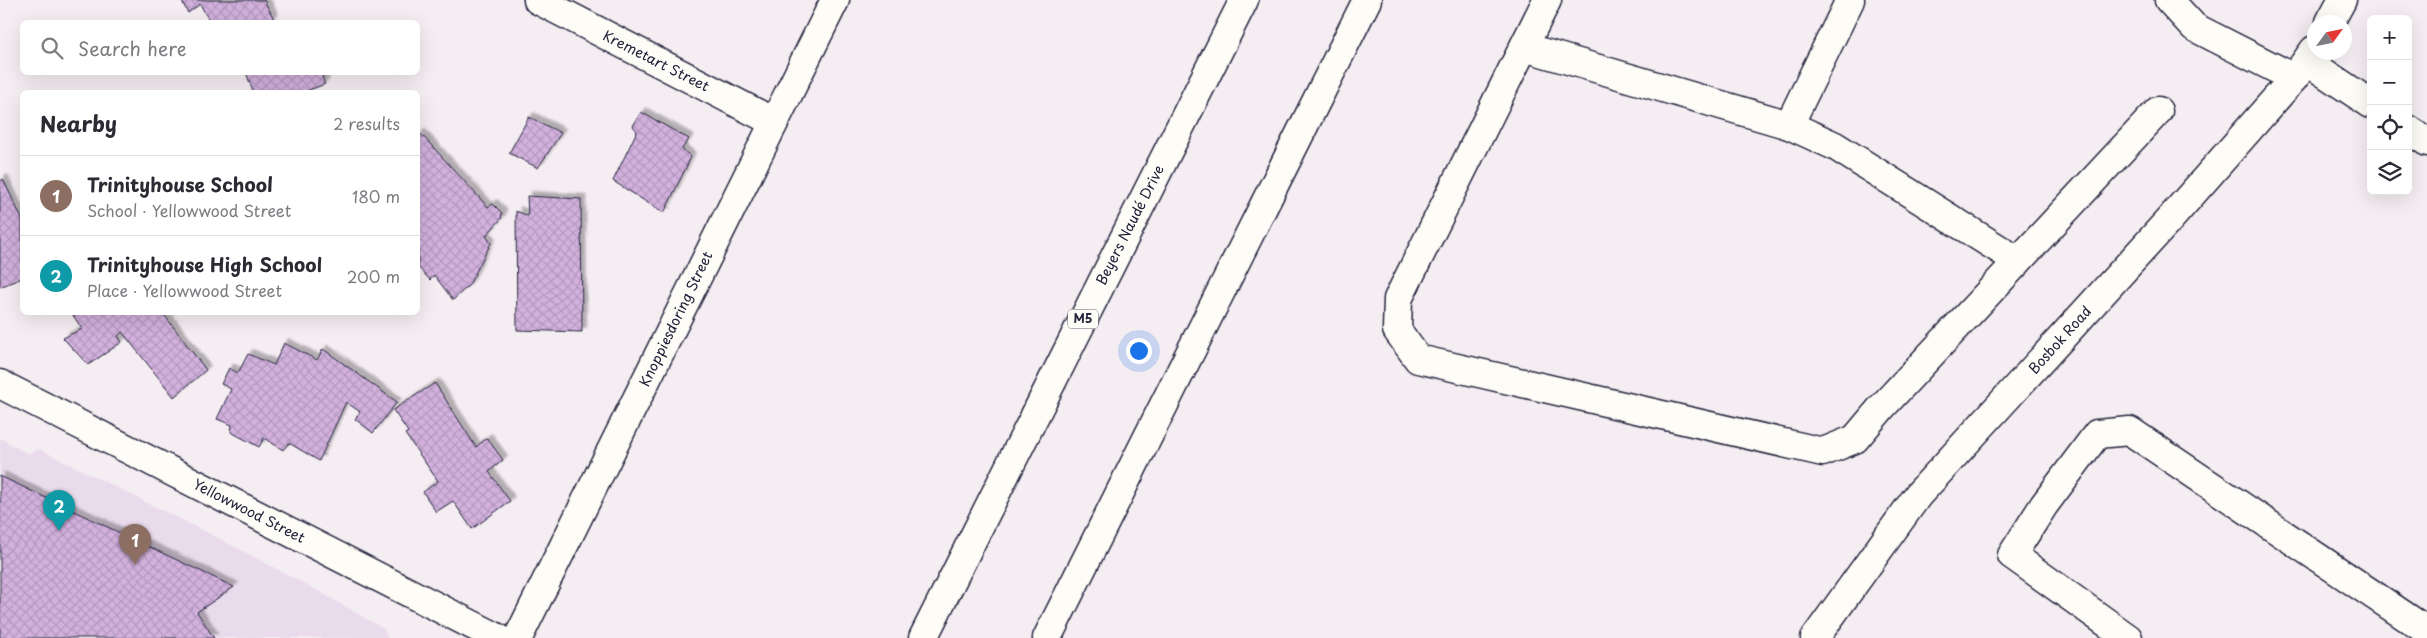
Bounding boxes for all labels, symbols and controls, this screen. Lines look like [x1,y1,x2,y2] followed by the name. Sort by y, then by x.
[2307,15,2352,60] north arrow
[2367,15,2412,195] map controls
[2367,15,2412,60] button: +
[20,20,420,75] search box
[599,25,713,97] street label: Kremetart Street
[38,34,66,62] icon: search
[78,34,187,62] text: Search here
[2367,60,2412,105] button: −
[2367,105,2412,150] button: locate
[40,107,117,139] text: Nearby
[333,111,400,135] text: 2 results
[2367,150,2412,195] button: layers
[1090,161,1169,288] street label: Beyers Naudé Drive
[87,170,273,198] text: Trinityhouse School
[52,184,60,208] text: 1
[352,184,400,208] text: 180 m
[87,198,291,222] text: School · Yellowwood Street
[634,247,718,390] street label: Knoppiesdoring Street
[87,250,322,278] text: Trinityhouse High School
[50,264,62,288] text: 2
[347,264,400,288] text: 200 m
[87,278,282,302] text: Place · Yellowwood Street
[2023,301,2096,378] street label: Bosbok Road
[1068,310,1098,328] road number: M5
[1126,338,1152,364] your location
[190,473,309,548] street label: Yellowwood Street
[43,490,75,531] pin: 2
[119,524,151,565] pin: 1

